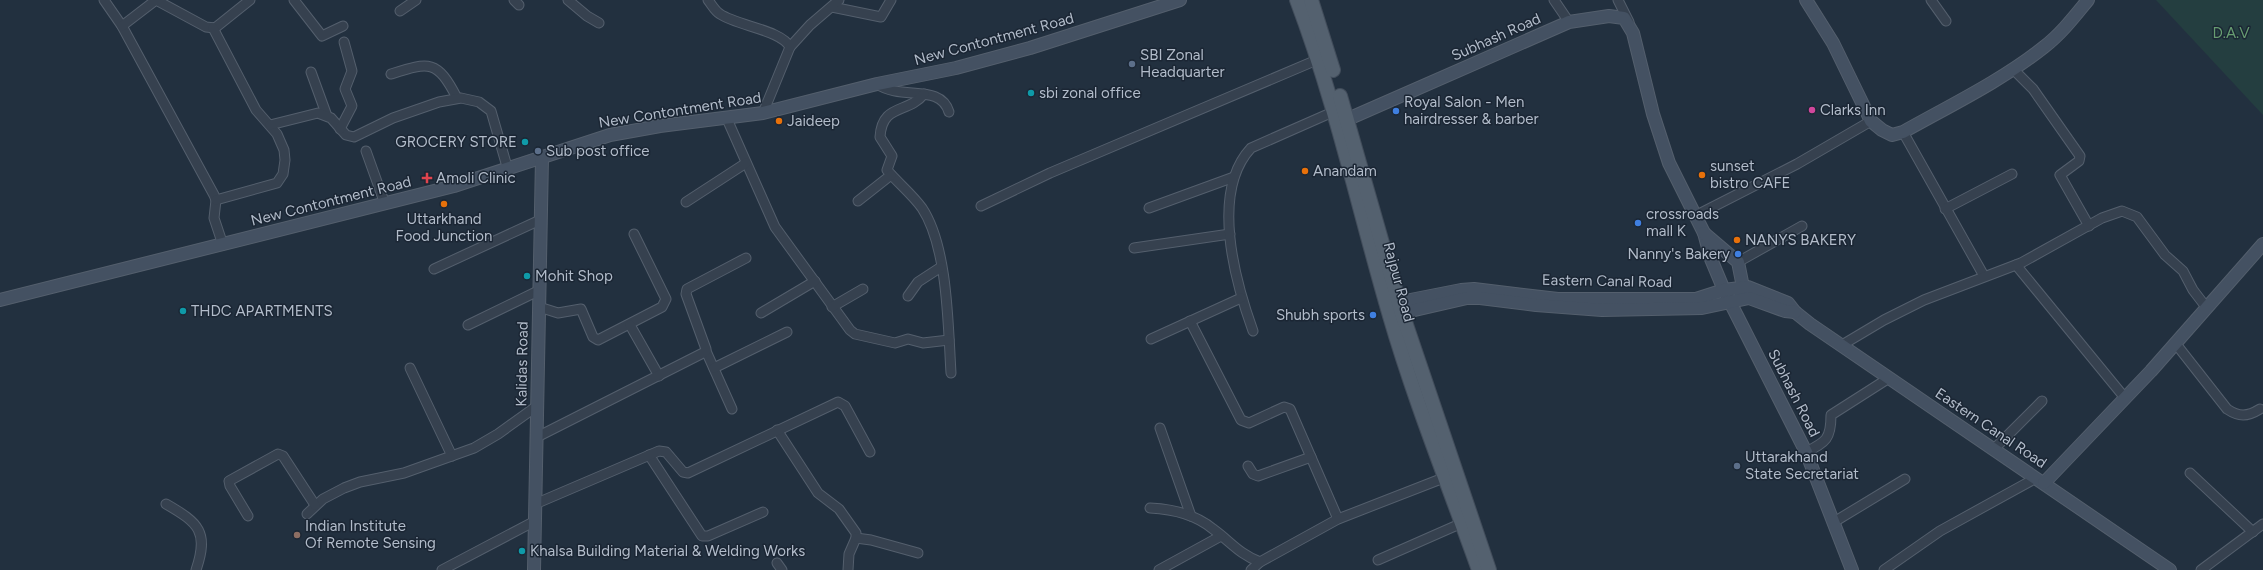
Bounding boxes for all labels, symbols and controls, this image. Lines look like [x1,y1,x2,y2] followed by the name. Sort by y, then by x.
[912,9,1076,69] street label: New Contontment Road
[1448,9,1544,65] street label: Subhash Road
[2212,24,2250,42] park label: D.A.V
[1140,46,1225,81] place label: SBI Zonal Headquarter
[1127,59,1137,69] marker: SBI Zonal Headquarter
[1039,84,1141,102] place label: sbi zonal office
[597,88,763,132] street label: New Contontment Road
[1026,88,1036,98] marker: sbi zonal office
[1404,93,1539,128] place label: Royal Salon - Men hairdresser & barber
[1820,101,1886,119] place label: Clarks Inn
[1807,105,1817,115] marker: Clarks Inn
[1391,106,1401,116] marker: Royal Salon - Men hairdresser & barber
[787,112,840,130] place label: Jaideep
[774,116,784,126] marker: Jaideep
[395,133,517,151] place label: GROCERY STORE
[520,137,530,147] marker: GROCERY STORE
[546,142,650,160] place label: Sub post office
[533,146,543,156] marker: Sub post office
[1710,157,1790,192] place label: sunset bistro CAFE
[1313,162,1377,180] place label: Anandam
[1300,166,1310,176] marker: Anandam
[436,169,516,187] place label: Amoli Clinic
[1697,170,1707,180] marker: sunset bistro CAFE
[249,172,413,230] street label: New Contontment Road
[421,172,433,184] marker: Amoli Clinic
[439,199,449,209] marker: Uttarkhand Food Junction
[1646,205,1719,240] place label: crossroads mall K
[396,210,492,245] place label: Uttarkhand Food Junction
[1633,218,1643,228] marker: crossroads mall K
[1745,231,1856,249] place label: NANYS BAKERY
[1732,235,1742,245] marker: NANYS BAKERY
[1380,240,1418,324] street label: Rajpur Road
[1627,245,1730,263] place label: Nanny's Bakery
[1733,249,1743,259] marker: Nanny's Bakery
[535,267,613,285] place label: Mohit Shop
[522,271,532,281] marker: Mohit Shop
[1542,271,1672,291] street label: Eastern Canal Road
[191,302,333,320] place label: THDC APARTMENTS
[178,306,188,316] marker: THDC APARTMENTS
[1276,306,1365,324] place label: Shubh sports
[1368,310,1378,320] marker: Shubh sports
[512,321,532,407] street label: Kalidas Road
[1764,346,1824,440] street label: Subhash Road
[1932,384,2050,472] street label: Eastern Canal Road
[1745,448,1859,483] place label: Uttarakhand State Secretariat
[1732,461,1742,471] marker: Uttarakhand State Secretariat
[305,517,436,552] place label: Indian Institute Of Remote Sensing
[292,530,302,540] marker: Indian Institute Of Remote Sensing
[530,542,805,560] place label: Khalsa Building Material & Welding Works
[517,546,527,556] marker: Khalsa Building Material & Welding Works

